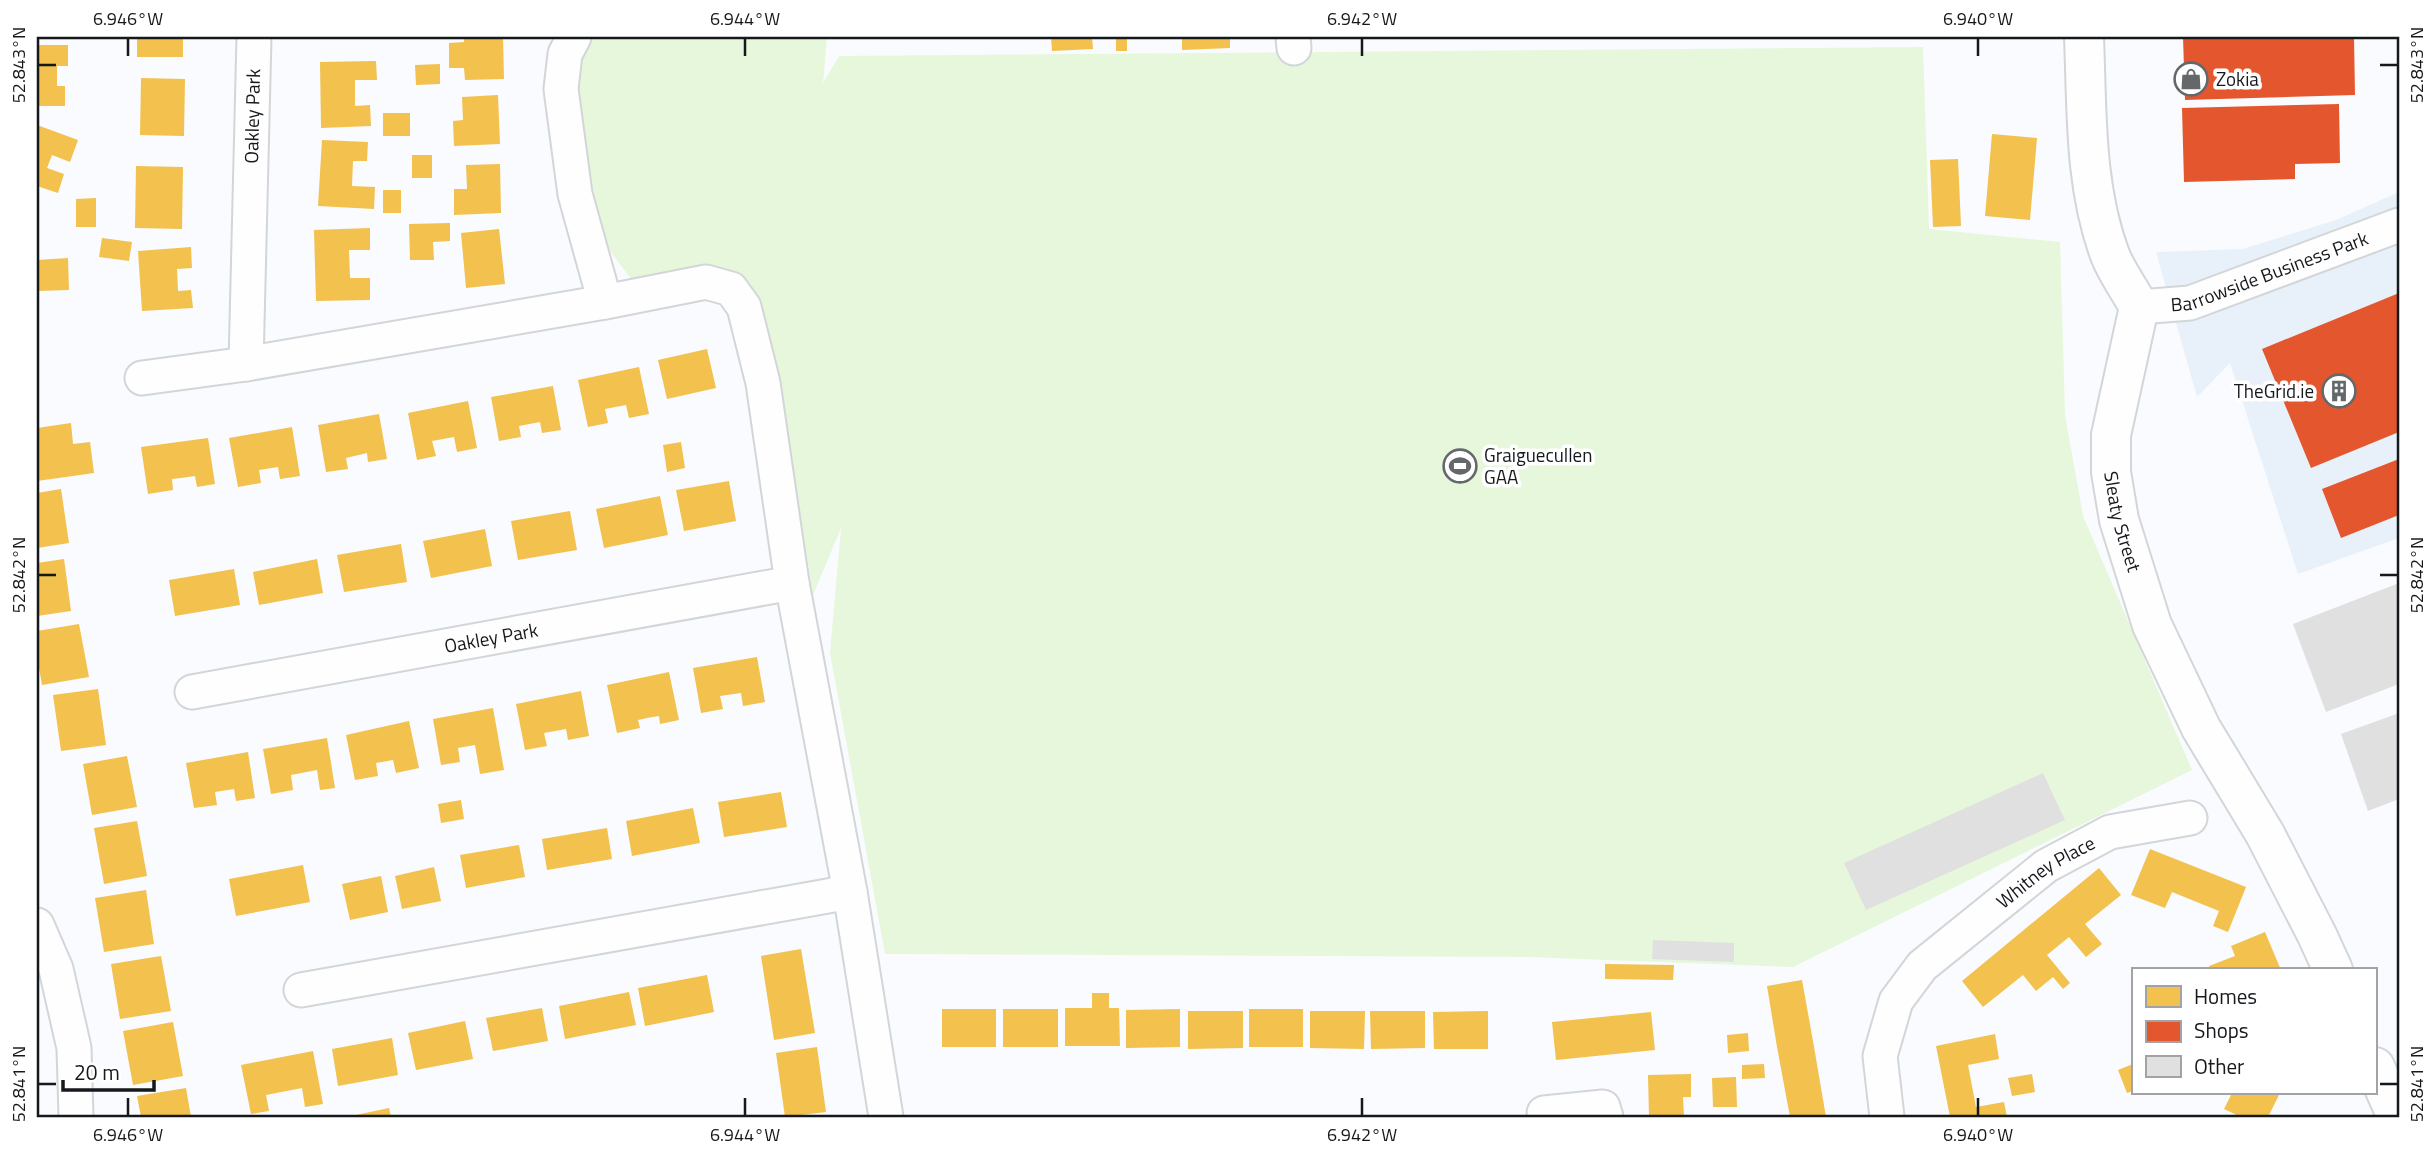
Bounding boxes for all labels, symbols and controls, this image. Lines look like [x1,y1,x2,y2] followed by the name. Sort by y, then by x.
[93,5,163,32] text: 6.946°W
[710,5,780,32] text: 6.944°W
[1327,5,1397,32] text: 6.942°W
[1943,5,2013,32] text: 6.940°W
[5,27,32,103] text: 52.843°N
[2403,27,2430,103] text: 52.843°N
[2172,60,2210,98] shop icon: Zokia
[2216,64,2259,93] place label: Zokia
[236,68,267,164] street label: Oakley Park
[2170,223,2372,318] street label: Barrowside Business Park
[2320,372,2358,410] building icon: TheGrid.ie
[2234,376,2314,405] place label: TheGrid.ie
[1484,440,1592,491] place label: Graiguecullen GAA
[1441,447,1479,485] sports icon: Graiguecullen GAA
[2097,469,2149,576] street label: Sleaty Street
[5,537,32,613] text: 52.842°N
[2403,537,2430,613] text: 52.842°N
[442,614,540,660] street label: Oakley Park
[1989,828,2100,915] street label: Whitney Place
[2132,968,2376,1094] legend
[2194,980,2257,1012] text: Homes
[2194,1014,2249,1046] text: Shops
[5,1046,32,1122] text: 52.841°N
[2403,1046,2430,1122] text: 52.841°N
[63,1049,154,1093] scale bar
[2194,1050,2244,1082] text: Other
[74,1056,120,1088] text: 20 m
[93,1121,163,1148] text: 6.946°W
[710,1121,780,1148] text: 6.944°W
[1327,1121,1397,1148] text: 6.942°W
[1943,1121,2013,1148] text: 6.940°W

